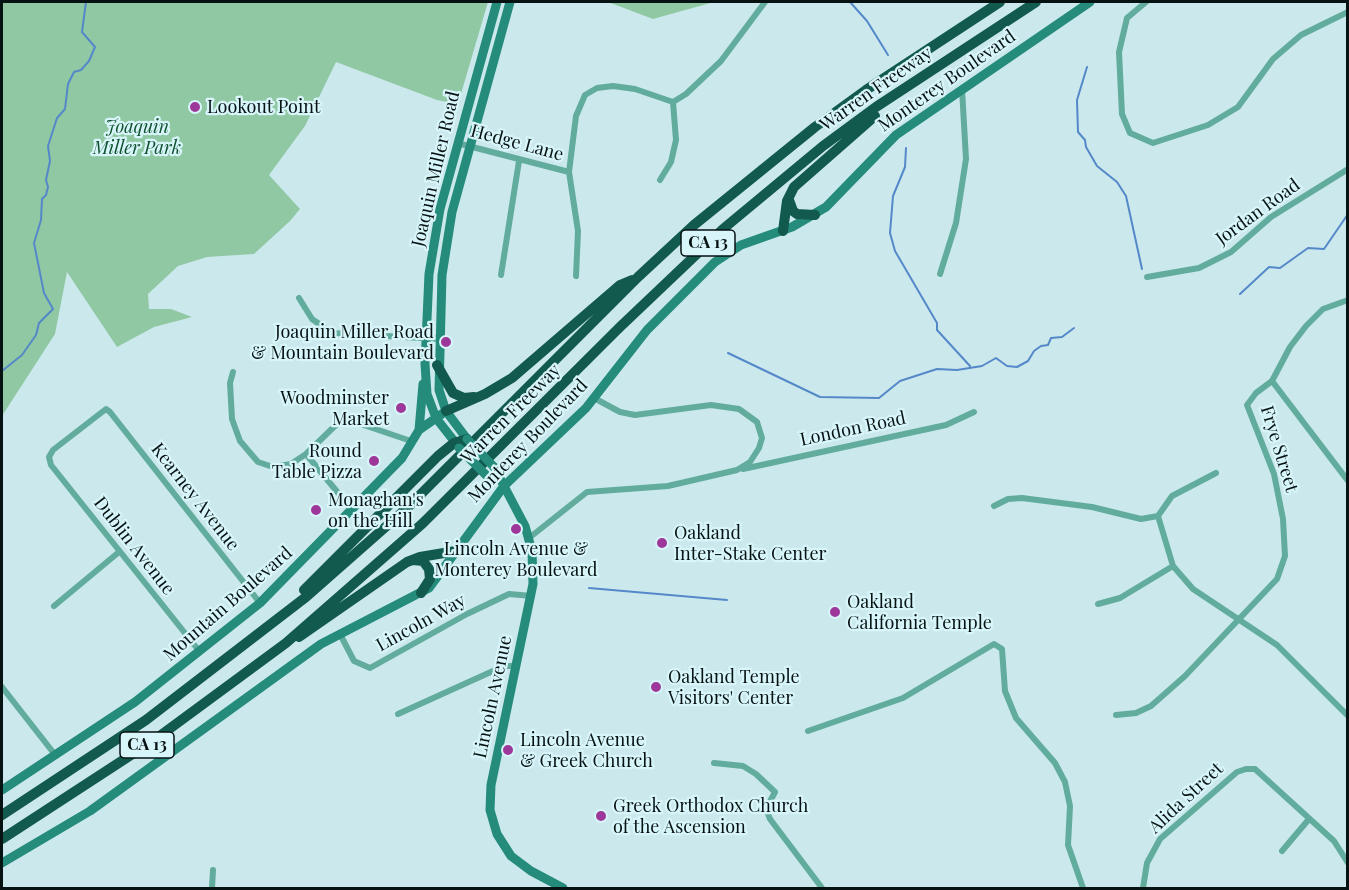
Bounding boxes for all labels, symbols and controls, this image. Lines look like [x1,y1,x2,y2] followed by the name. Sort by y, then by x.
[874,25,1020,137] street label: Monterey Boulevard
[816,42,936,136] street label: Warren Freeway
[408,89,464,249] street label: Joaquin Miller Road
[207,96,320,118] place label: Lookout Point
[188,100,202,114] marker: Lookout Point
[93,116,181,158] park label: Joaquin Miller Park
[468,120,566,166] street label: Hedge Lane
[1212,174,1304,250] street label: Jordan Road
[681,230,735,256] road number: CA 13
[251,321,434,364] place label: Joaquin Miller Road & Mountain Boulevard
[439,335,453,349] marker: Joaquin Miller Road & Mountain Boulevard
[457,360,565,468] street label: Warren Freeway
[464,375,592,507] street label: Monterey Boulevard
[280,387,389,430] place label: Woodminster Market
[394,401,408,415] marker: Woodminster Market
[1256,403,1302,495] street label: Frye Street
[798,407,908,451] street label: London Road
[146,439,244,555] street label: Kearney Avenue
[272,440,362,482] place label: Round Table Pizza
[367,454,381,468] marker: Round Table Pizza
[328,489,424,532] place label: Monaghan's on the Hill
[89,493,179,599] street label: Dublin Avenue
[309,503,323,517] marker: Monaghan's on the Hill
[509,522,523,536] marker: Lincoln Avenue & Monterey Boulevard
[674,522,827,564] place label: Oakland Inter-Stake Center
[655,536,669,550] marker: Oakland Inter-Stake Center
[435,538,597,580] place label: Lincoln Avenue & Monterey Boulevard
[159,542,297,666] street label: Mountain Boulevard
[373,590,469,656] street label: Lincoln Way
[847,591,992,634] place label: Oakland California Temple
[828,605,842,619] marker: Oakland California Temple
[469,634,517,760] street label: Lincoln Avenue
[668,666,799,708] place label: Oakland Temple Visitors' Center
[649,680,663,694] marker: Oakland Temple Visitors' Center
[520,729,653,771] place label: Lincoln Avenue & Greek Church
[120,732,174,758] road number: CA 13
[501,743,515,757] marker: Lincoln Avenue & Greek Church
[1144,758,1228,838] street label: Alida Street
[613,795,808,838] place label: Greek Orthodox Church of the Ascension
[594,809,608,823] marker: Greek Orthodox Church of the Ascension

